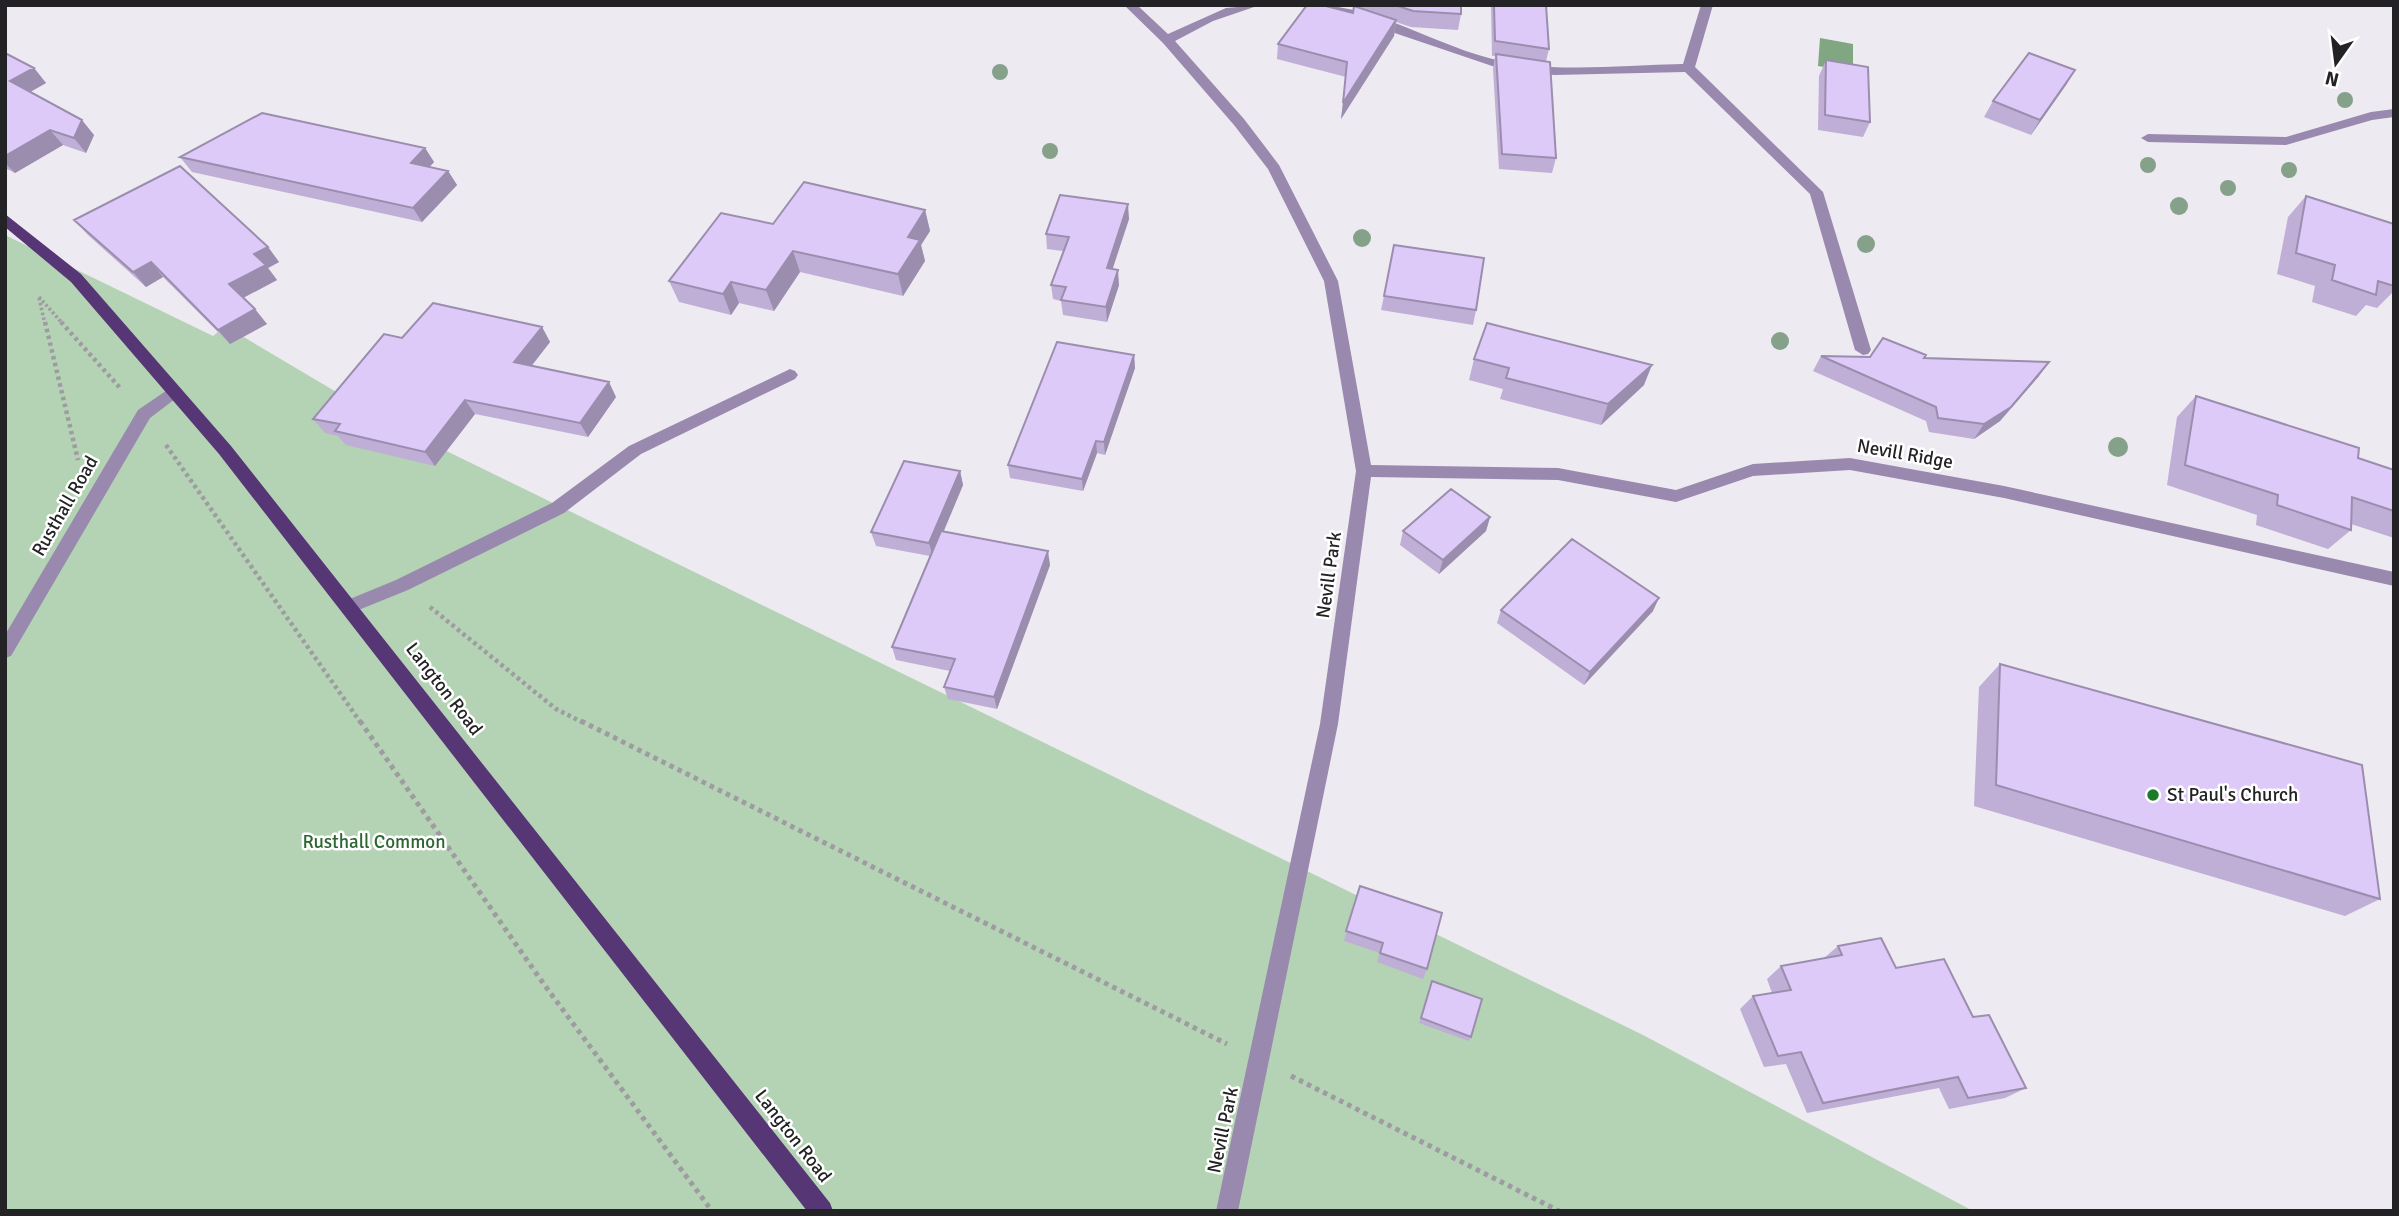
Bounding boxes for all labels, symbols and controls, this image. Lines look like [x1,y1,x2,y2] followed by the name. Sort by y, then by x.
[2301,28,2371,98] north arrow
[2323,65,2341,92] text: N
[1855,434,1955,474] street label: Nevill Ridge
[27,451,103,561] street label: Rusthall Road
[1311,530,1347,620] street label: Nevill Park
[400,638,488,740] street label: Langton Road
[2167,783,2298,807] place label: St Paul's Church
[2145,787,2161,803] marker: St Paul's Church
[302,830,446,854] park label: Rusthall Common
[1202,1084,1244,1175] street label: Nevill Park
[749,1085,837,1187] street label: Langton Road

